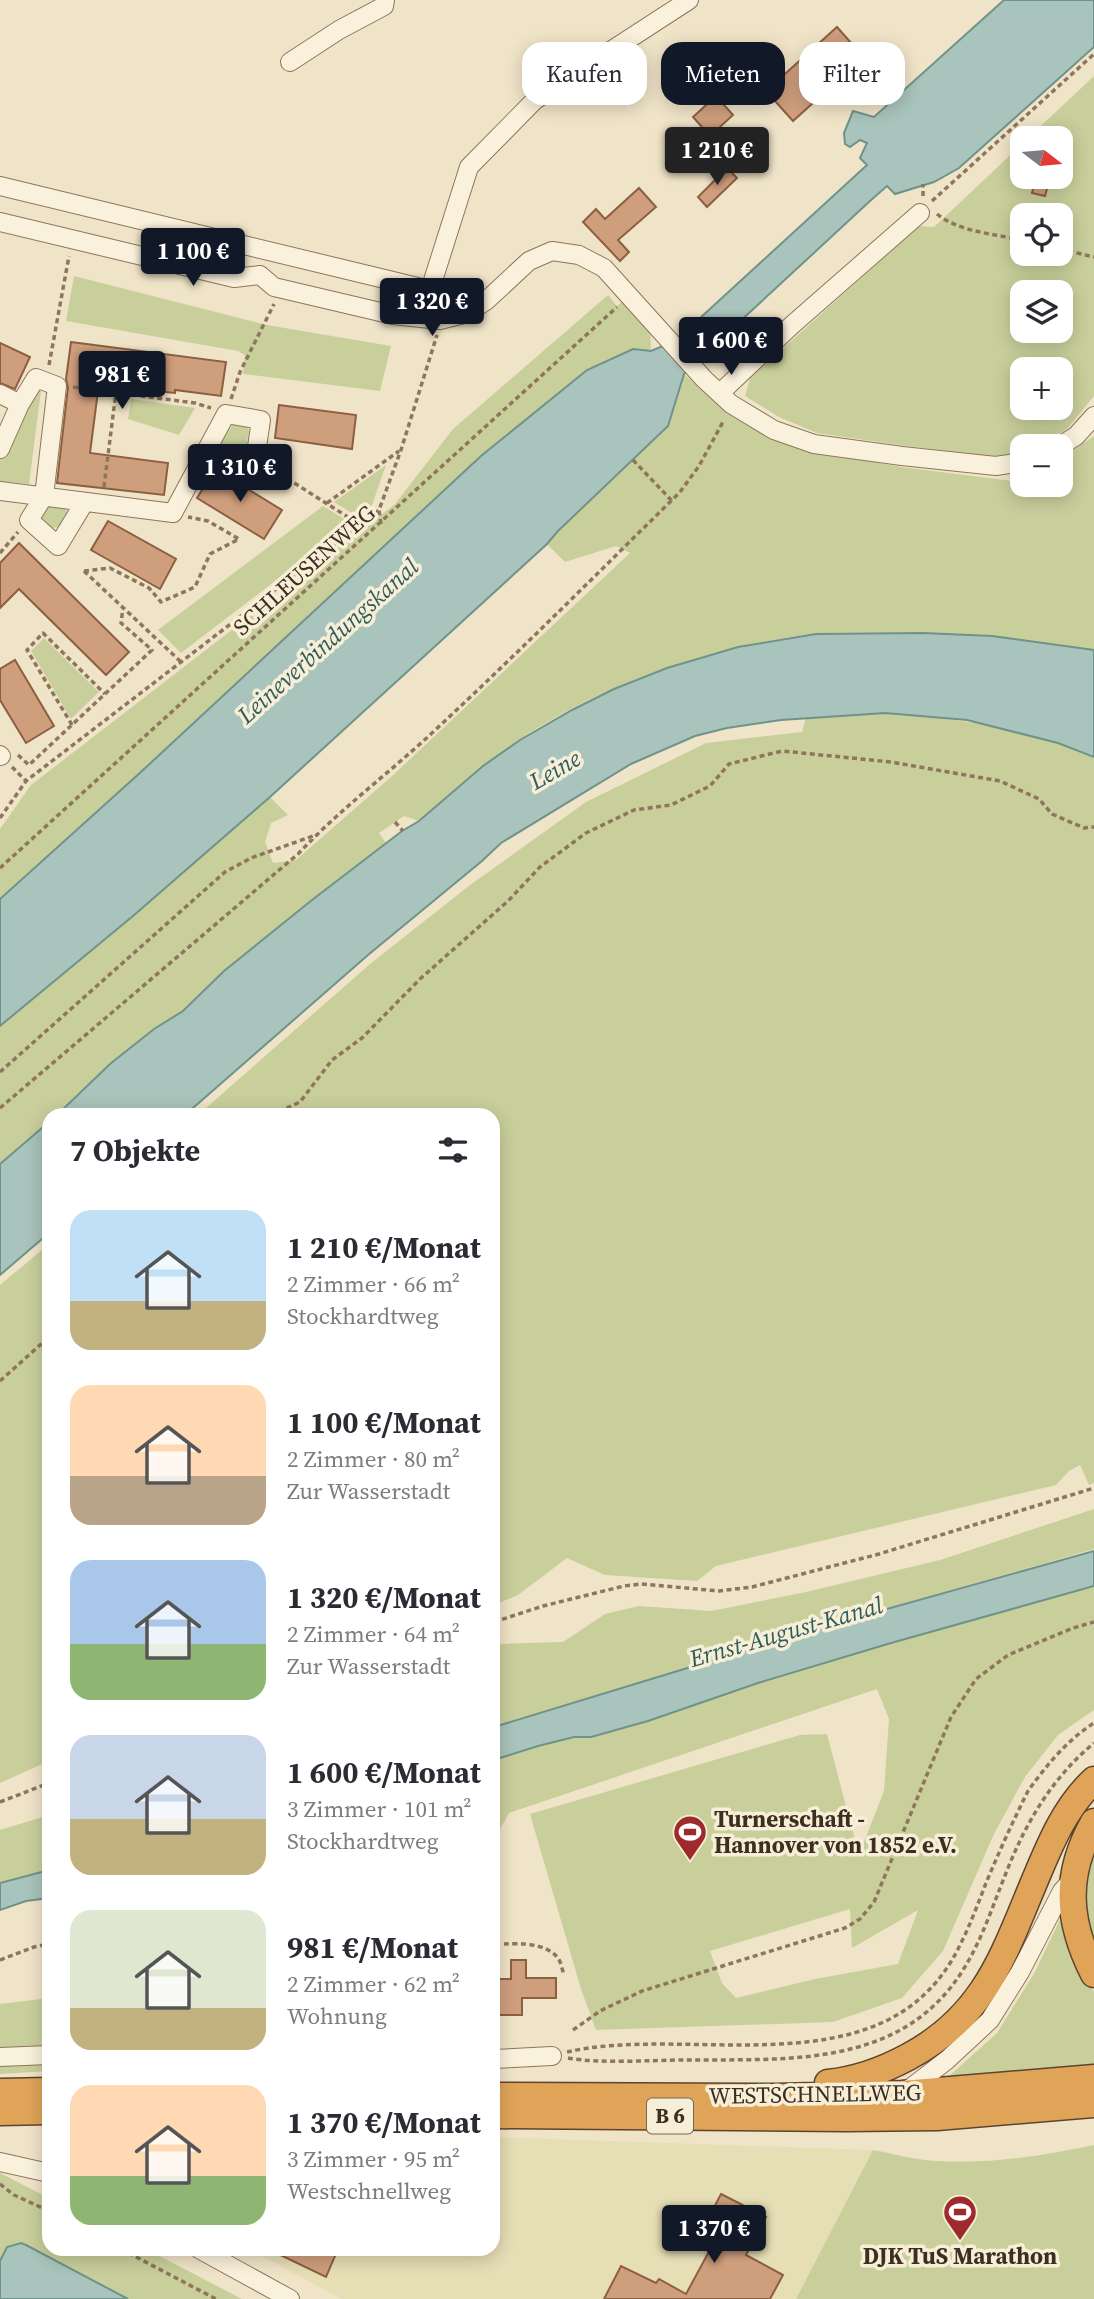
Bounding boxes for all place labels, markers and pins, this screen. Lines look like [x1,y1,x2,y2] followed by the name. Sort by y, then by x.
[652,128,782,187] pin: 1 210 €
[128,229,258,288] pin: 1 100 €
[367,278,497,338] pin: 1 320 €
[666,318,796,377] pin: 1 600 €
[73,352,171,411] pin: 981 €
[175,444,305,504] pin: 1 310 €
[714,1803,957,1861] place label: Turnerschaft - Hannover von 1852 e.V.
[671,1813,709,1862] sports icon: Turnerschaft - Hannover von 1852 e.V.
[941,2193,979,2242] sports icon: DJK TuS Marathon
[649,2206,779,2265] pin: 1 370 €
[863,2240,1057,2272] place label: DJK TuS Marathon

